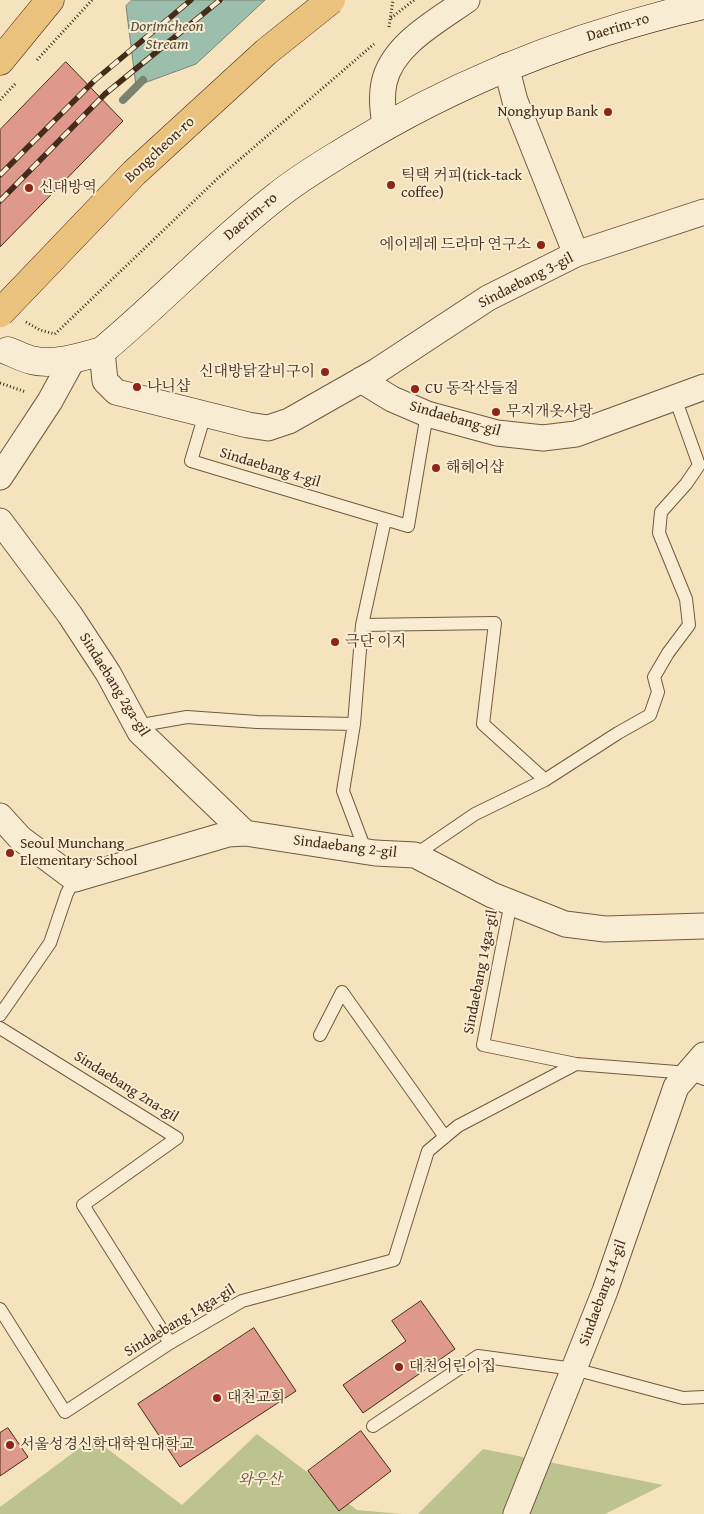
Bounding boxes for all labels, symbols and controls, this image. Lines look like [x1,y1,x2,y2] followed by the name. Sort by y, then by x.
[584,10,652,46] street label: Daerim-ro
[130,17,204,55] water label: Dorimcheon Stream
[498,103,598,121] place label: Nonghyup Bank
[602,106,614,118] marker: Nonghyup Bank
[121,113,199,187] street label: Bongcheon-ro
[401,167,522,202] place label: 틱택 커피(tick-tack coffee)
[39,179,97,197] place label: 신대방역
[385,179,397,191] marker: 틱택 커피(tick-tack coffee)
[23,182,35,194] marker: 신대방역
[220,189,282,245] street label: Daerim-ro
[379,236,531,254] place label: 에이레레 드라마 연구소
[535,239,547,251] marker: 에이레레 드라마 연구소
[475,249,577,313] street label: Sindaebang 3-gil
[199,363,315,381] place label: 신대방닭갈비구이
[319,366,331,378] marker: 신대방닭갈비구이
[147,378,190,396] place label: 나니샵
[425,380,519,398] place label: CU 동작산들점
[131,381,143,393] marker: 나니샵
[409,383,421,395] marker: CU 동작산들점
[407,397,503,441] street label: Sindaebang-gil
[506,403,593,421] place label: 무지개옷사랑
[490,406,502,418] marker: 무지개옷사랑
[217,444,323,492] street label: Sindaebang 4-gil
[446,459,504,477] place label: 해헤어샵
[430,462,442,474] marker: 해헤어샵
[75,630,153,740] street label: Sindaebang 2ga-gil
[345,633,406,651] place label: 극단 이지
[329,636,341,648] marker: 극단 이지
[292,832,398,862] street label: Sindaebang 2-gil
[20,835,138,870] place label: Seoul Munchang Elementary School
[4,847,16,859] marker: Seoul Munchang Elementary School
[460,908,502,1036] street label: Sindaebang 14ga-gil
[70,1048,182,1126] street label: Sindaebang 2na-gil
[575,1237,631,1349] street label: Sindaebang 14-gil
[121,1281,239,1361] street label: Sindaebang 14ga-gil
[409,1358,496,1376] place label: 대천어린이집
[393,1361,405,1373] marker: 대천어린이집
[227,1389,285,1407] place label: 대천교회
[211,1392,223,1404] marker: 대천교회
[20,1436,194,1454] place label: 서울성경신학대학원대학교
[4,1439,16,1451] marker: 서울성경신학대학원대학교
[238,1471,282,1489] park label: 와우산

